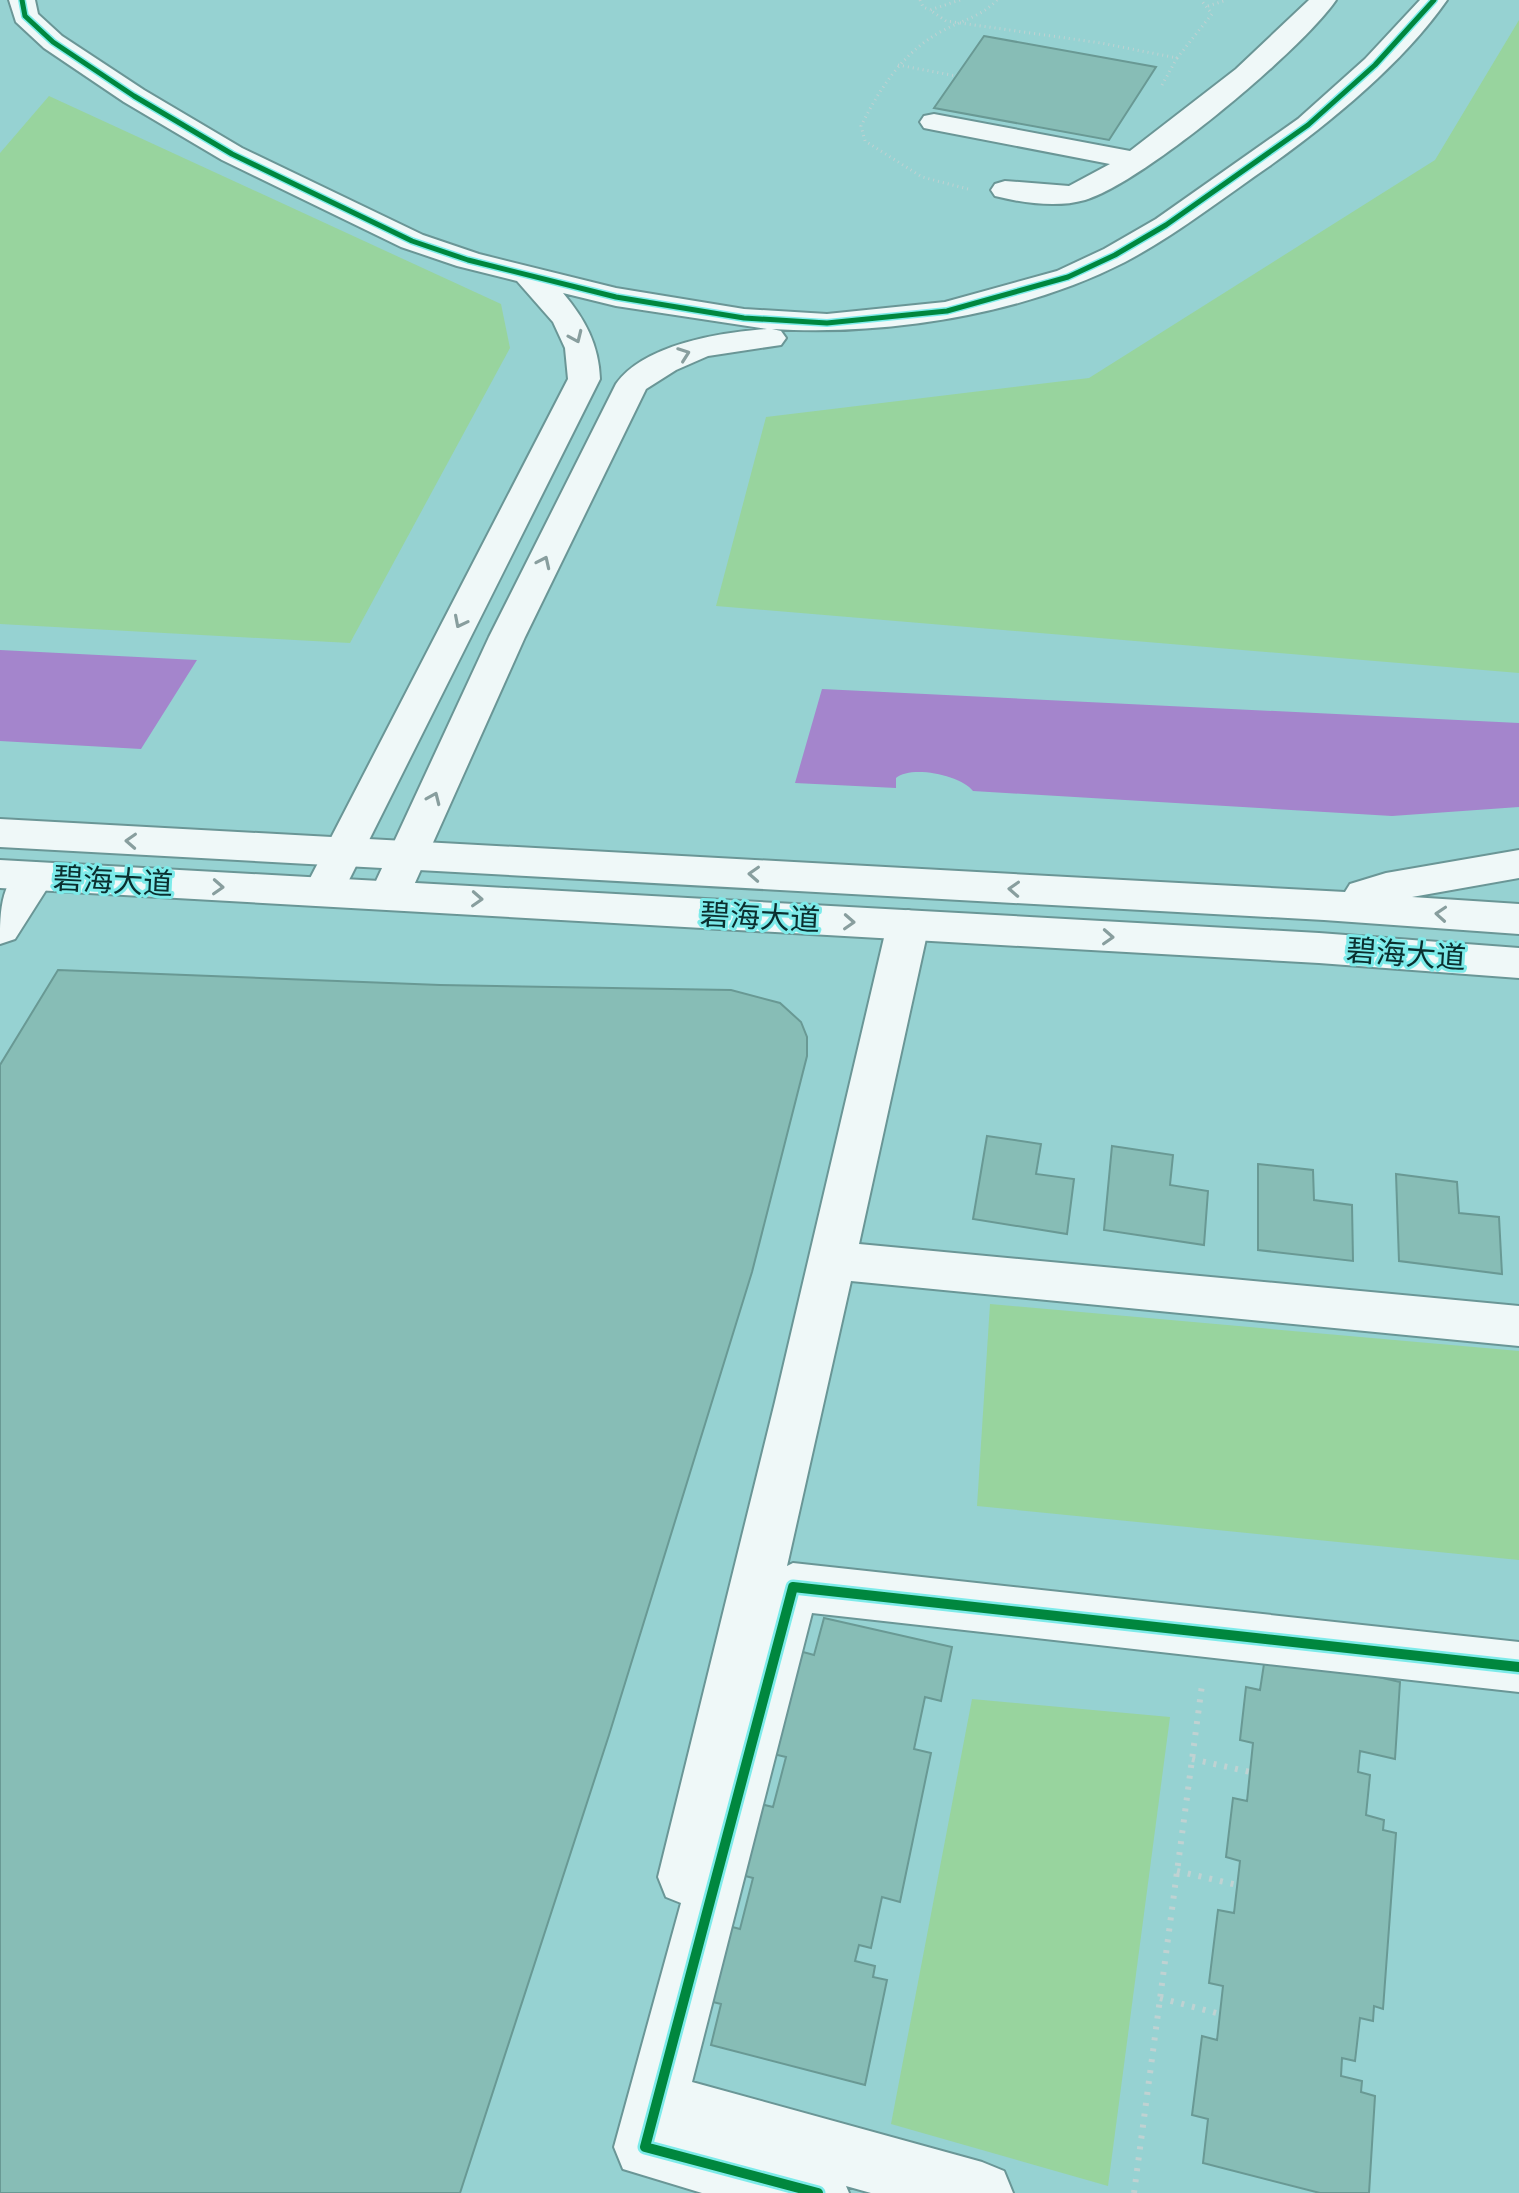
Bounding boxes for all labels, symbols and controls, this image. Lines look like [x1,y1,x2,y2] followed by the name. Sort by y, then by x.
[567,329,583,343] one-way arrow
[676,347,690,363] one-way arrow
[534,556,550,571] one-way arrow
[455,613,470,628] one-way arrow
[424,792,440,806] one-way arrow
[124,833,137,850] one-way arrow
[52,856,174,906] street label: 碧海大道
[747,866,760,883] one-way arrow
[212,878,225,895] one-way arrow
[1007,880,1020,897] one-way arrow
[471,890,484,907] one-way arrow
[699,892,821,942] street label: 碧海大道
[1434,906,1447,923] one-way arrow
[843,913,856,930] one-way arrow
[1102,928,1115,945] one-way arrow
[1345,928,1467,980] street label: 碧海大道

